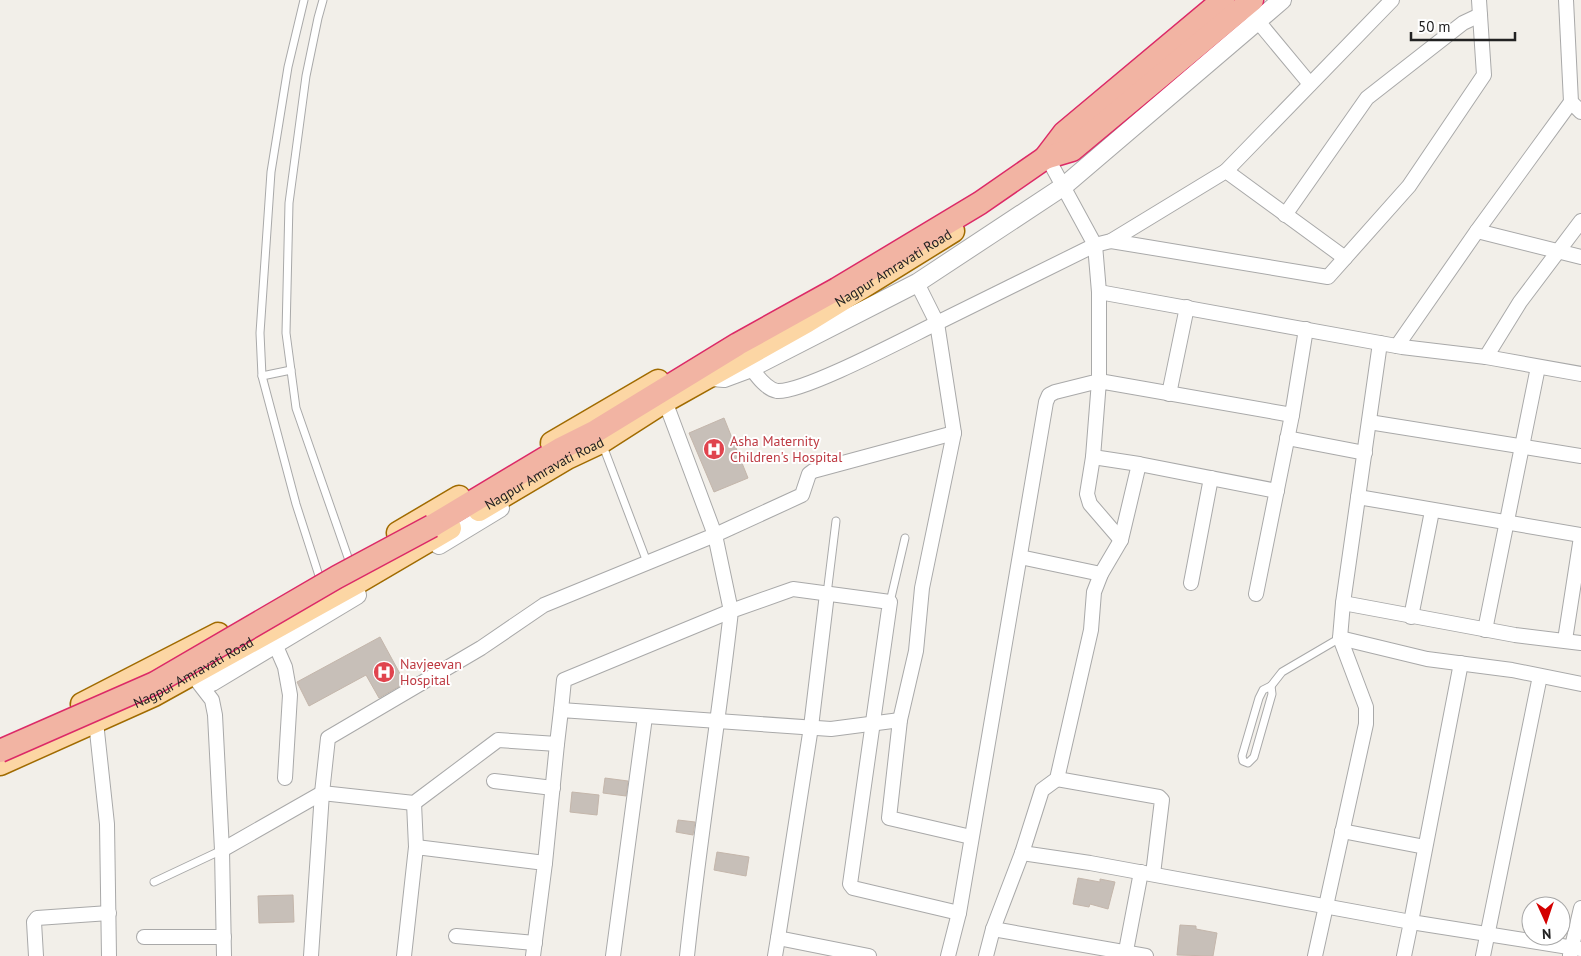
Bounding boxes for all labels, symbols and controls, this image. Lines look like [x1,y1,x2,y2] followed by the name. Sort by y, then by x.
[1411,10,1515,42] scale bar
[1418,17,1451,36] text: 50 m
[831,225,955,311] street label: Nagpur Amravati Road
[730,432,842,466] place label: Asha Maternity Children's Hospital
[481,433,607,514] street label: Nagpur Amravati Road
[702,437,726,461] hospital icon: Asha Maternity Children's Hospital
[130,633,257,712] street label: Nagpur Amravati Road
[400,655,462,689] place label: Navjeevan Hospital
[372,660,396,684] hospital icon: Navjeevan Hospital
[1521,896,1571,946] north arrow
[1542,925,1552,943] text: N

